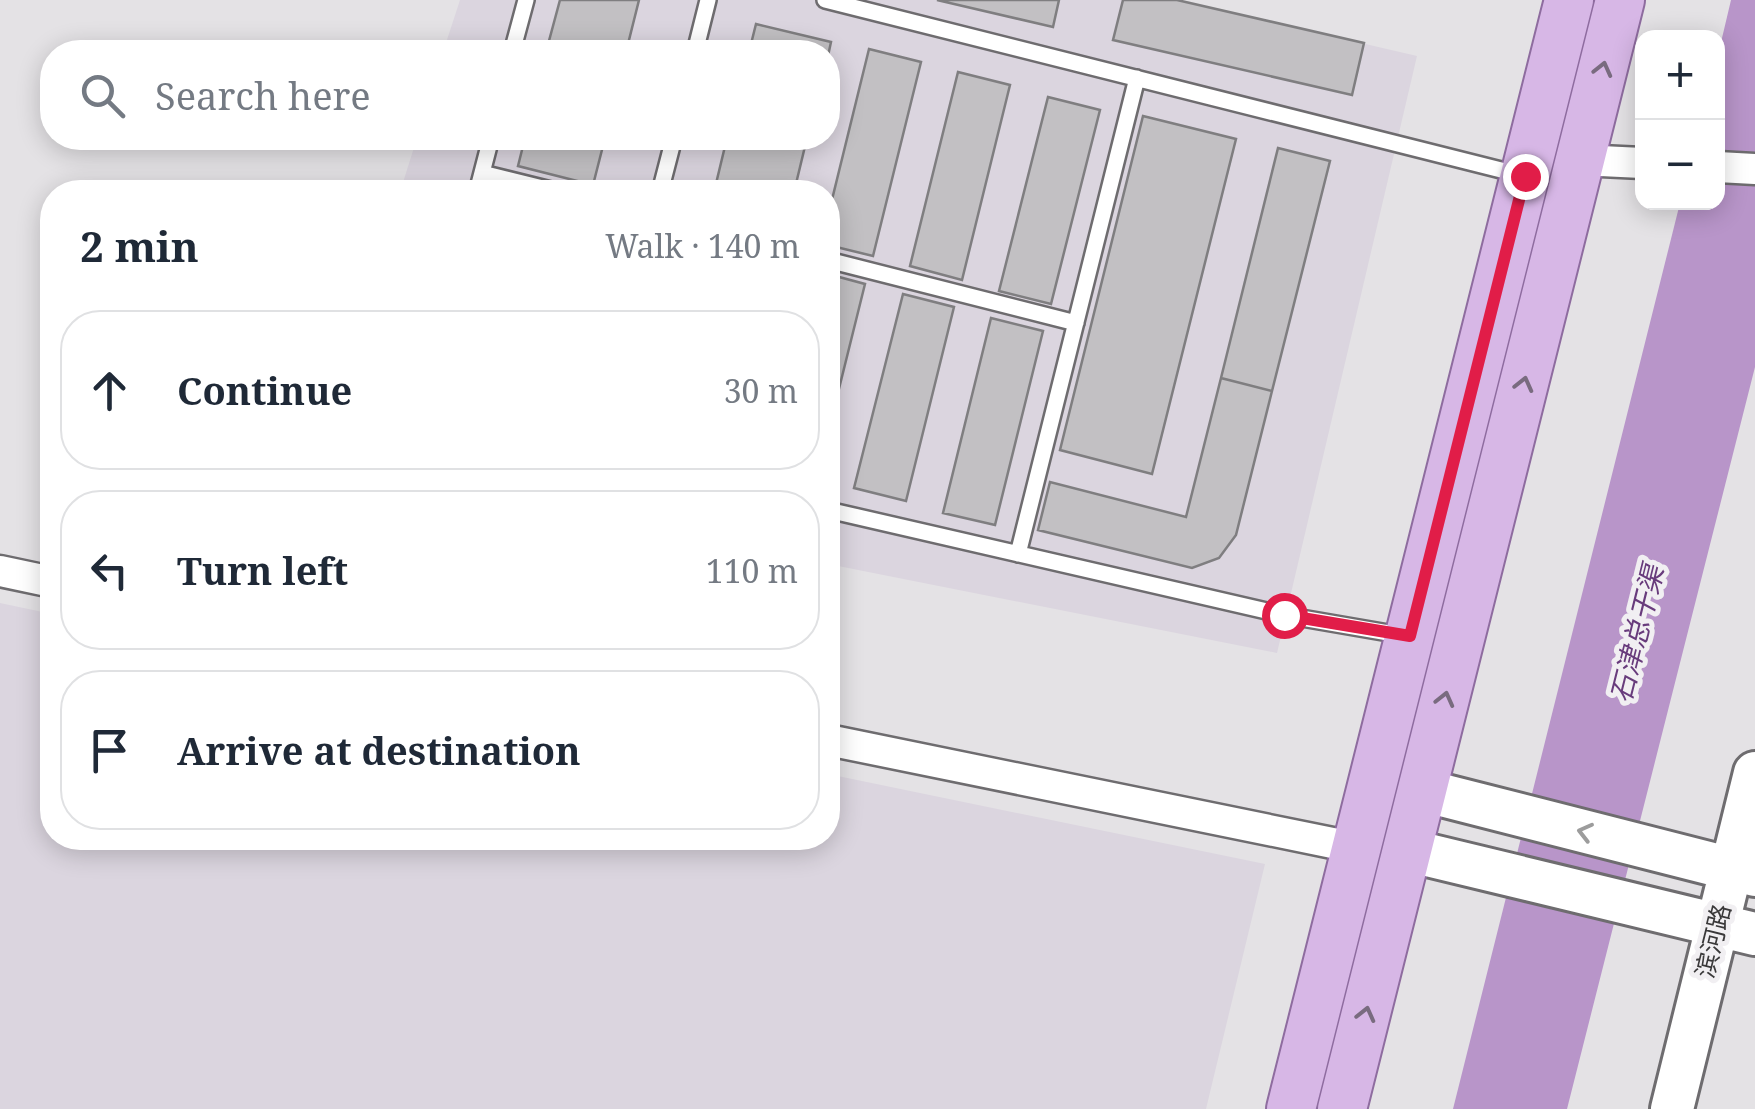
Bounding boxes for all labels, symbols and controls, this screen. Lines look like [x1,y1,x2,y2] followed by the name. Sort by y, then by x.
[1635,30,1725,210] map controls
[1635,30,1725,120] button: +
[40,40,840,150] search box
[1591,61,1612,78] one-way arrow
[75,68,130,123] icon: search
[155,69,371,121] text: Search here
[1635,120,1725,210] button: −
[1503,154,1549,200] route end
[80,217,199,274] text: 2 min
[605,224,800,267] text: Walk · 140 m
[82,363,137,418] icon: ahead
[177,364,352,416] text: Continue
[724,369,798,412] text: 30 m
[1512,376,1533,393] one-way arrow
[82,543,137,598] icon: left
[177,544,348,596] text: Turn left
[706,549,798,592] text: 110 m
[1601,557,1672,706] water label: 石津总干渠
[1262,593,1308,639] route start
[1433,691,1454,708] one-way arrow
[82,723,137,778] icon: arrive
[177,724,581,776] text: Arrive at destination
[1577,822,1594,843] one-way arrow
[1686,900,1738,981] street label: 滨河路
[1354,1006,1375,1023] one-way arrow

